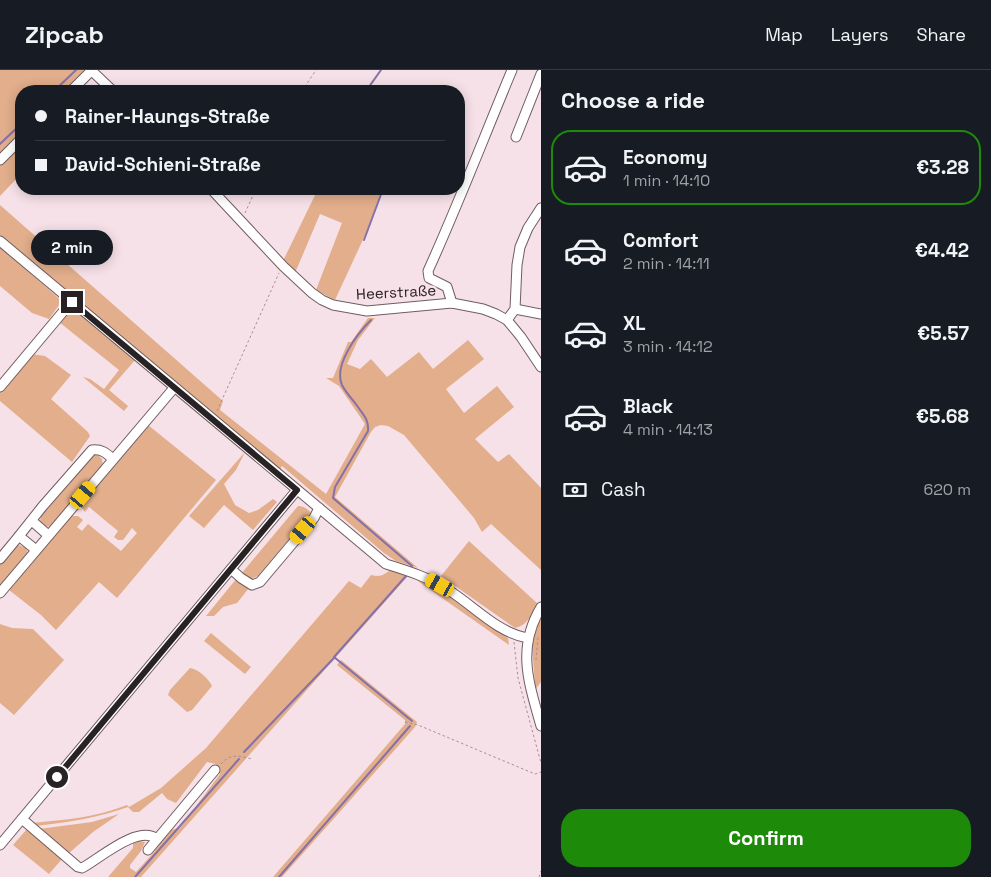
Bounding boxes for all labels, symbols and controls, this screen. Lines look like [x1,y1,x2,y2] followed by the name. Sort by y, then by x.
[25,19,104,50] text: Zipcab
[765,23,803,46] text: Map
[831,23,888,46] text: Layers
[916,23,966,46] text: Share
[561,86,705,114] text: Choose a ride
[65,104,270,129] text: Rainer-Haungs-Straße
[563,145,608,190] icon: car
[623,145,707,170] text: Economy
[65,152,261,177] text: David-Schieni-Straße
[916,155,969,180] text: €3.28
[623,170,710,191] text: 1 min · 14:10
[563,228,608,273] icon: car
[623,228,699,253] text: Comfort
[31,230,113,264] callout: 2 min
[51,237,93,258] text: 2 min
[915,238,969,263] text: €4.42
[623,253,710,274] text: 2 min · 14:11
[356,280,437,304] street label: Heerstraße
[61,291,83,313] route end
[563,311,608,356] icon: car
[623,311,646,336] text: XL
[917,321,969,346] text: €5.57
[623,336,713,357] text: 3 min · 14:12
[563,394,608,439] icon: car
[623,394,673,419] text: Black
[916,404,969,429] text: €5.68
[623,419,713,440] text: 4 min · 14:13
[561,476,589,504] icon: cash
[601,477,646,502] text: Cash
[67,479,98,511] car
[923,479,971,500] text: 620 m
[287,514,318,546] car
[423,571,456,599] car
[46,766,68,788] route start
[561,809,971,867] button: Confirm

